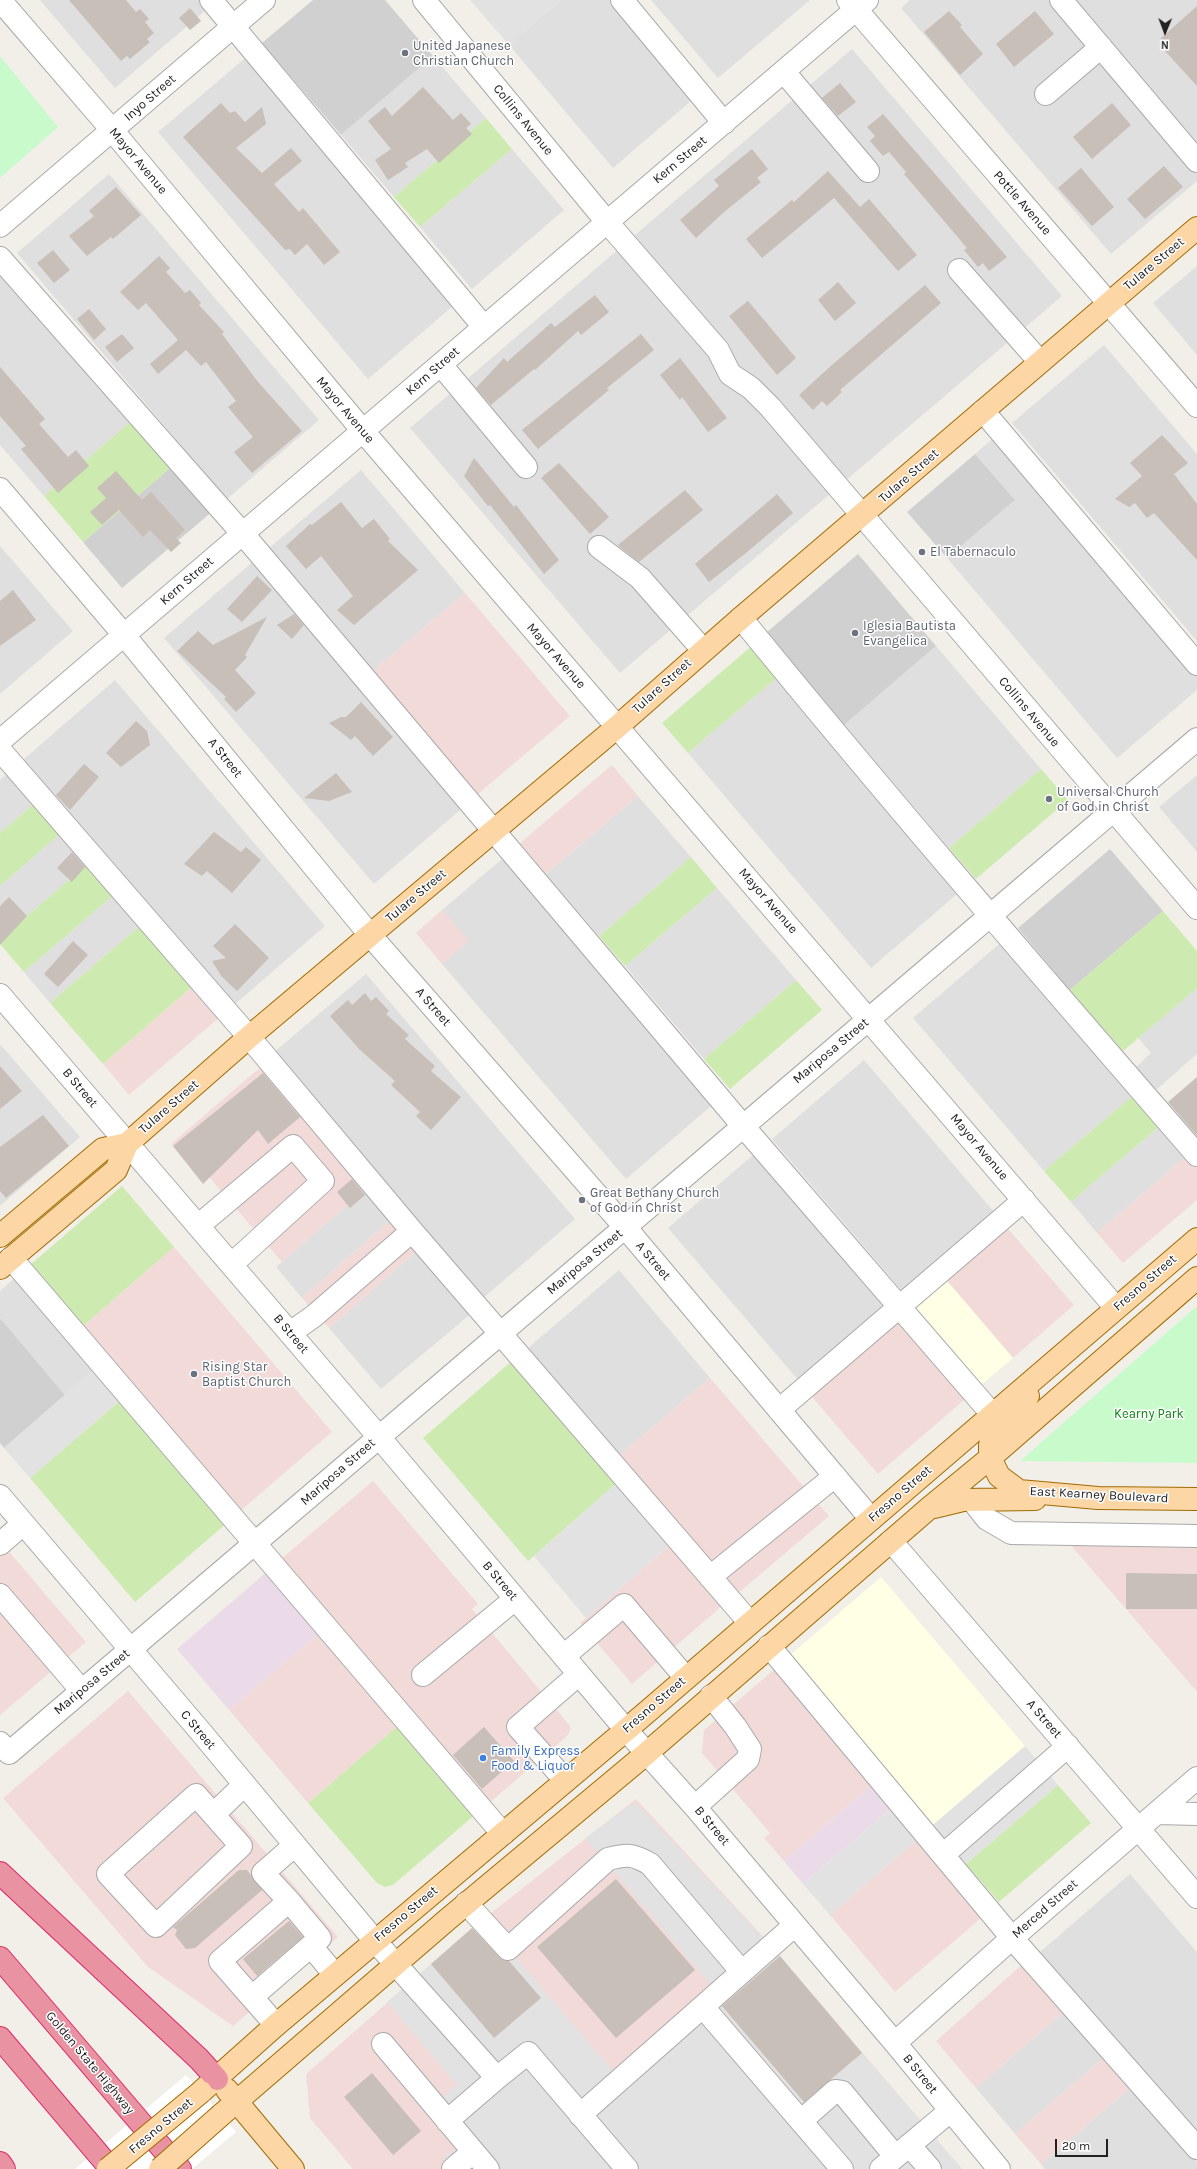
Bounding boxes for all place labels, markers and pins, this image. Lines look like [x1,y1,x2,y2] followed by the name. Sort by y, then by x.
[413,38,514,69] place label: United Japanese Christian Church
[400,48,410,58] marker: United Japanese Christian Church
[930,544,1016,560] place label: El Tabernaculo
[917,547,927,557] marker: El Tabernaculo
[863,618,956,649] place label: Iglesia Bautista Evangelica
[850,628,860,638] marker: Iglesia Bautista Evangelica
[1057,784,1159,815] place label: Universal Church of God in Christ
[1044,794,1054,804] marker: Universal Church of God in Christ
[590,1185,719,1216] place label: Great Bethany Church of God in Christ
[577,1195,587,1205] marker: Great Bethany Church of God in Christ
[202,1359,291,1390] place label: Rising Star Baptist Church
[189,1369,199,1379] marker: Rising Star Baptist Church
[491,1743,580,1774] place label: Family Express Food & Liquor
[478,1753,488,1763] marker: Family Express Food & Liquor

